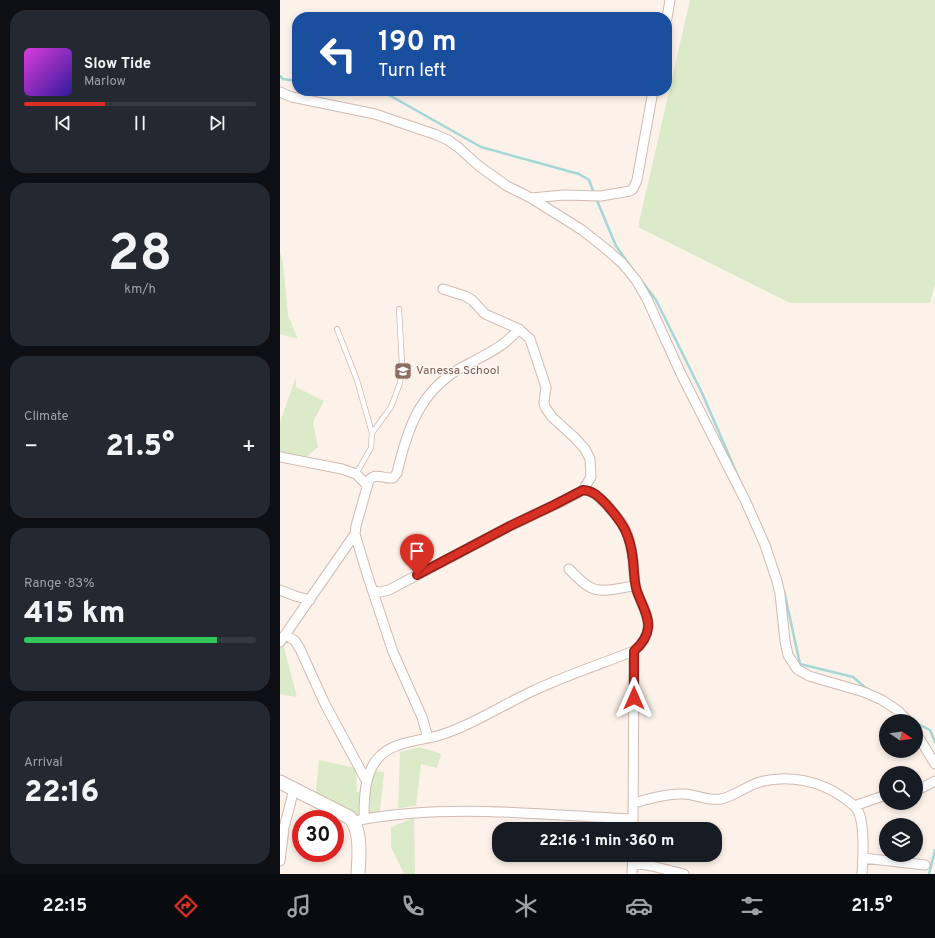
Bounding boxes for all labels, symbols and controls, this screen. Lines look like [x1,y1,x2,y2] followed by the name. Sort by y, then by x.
[378,25,456,61] text: 190 m
[312,28,364,80] icon: left
[84,55,151,74] text: Slow Tide
[378,60,446,83] text: Turn left
[84,74,126,90] text: Marlow
[52,112,74,134] icon: previous
[129,112,151,134] icon: pause
[206,112,228,134] icon: next
[108,223,172,289] text: 28
[124,282,156,298] text: km/h
[393,361,413,381] school or university icon: Vanessa School
[416,363,500,379] place label: Vanessa School
[24,409,69,425] text: Climate
[105,429,175,466] text: 21.5°
[24,434,38,461] text: −
[242,434,256,461] text: +
[400,534,434,575] pin
[406,540,428,562] icon: arrive
[24,576,94,592] text: Range · 83%
[24,596,125,633] text: 415 km
[613,677,655,719] position arrow
[879,714,923,758] north arrow
[879,714,923,862] map controls
[24,755,63,771] text: Arrival
[879,766,923,810] button: search
[24,775,99,812] text: 22:16
[292,810,344,862] speed limit sign: 30
[879,818,923,862] button: layers
[540,832,674,851] text: 22:16 · 1 min · 360 m
[172,892,200,920] icon: directions
[285,892,313,920] icon: music
[399,892,427,920] icon: phone
[512,892,540,920] icon: climate
[625,892,653,920] icon: car
[738,892,766,920] icon: filters
[43,895,87,918] text: 22:15
[851,895,892,918] text: 21.5°

